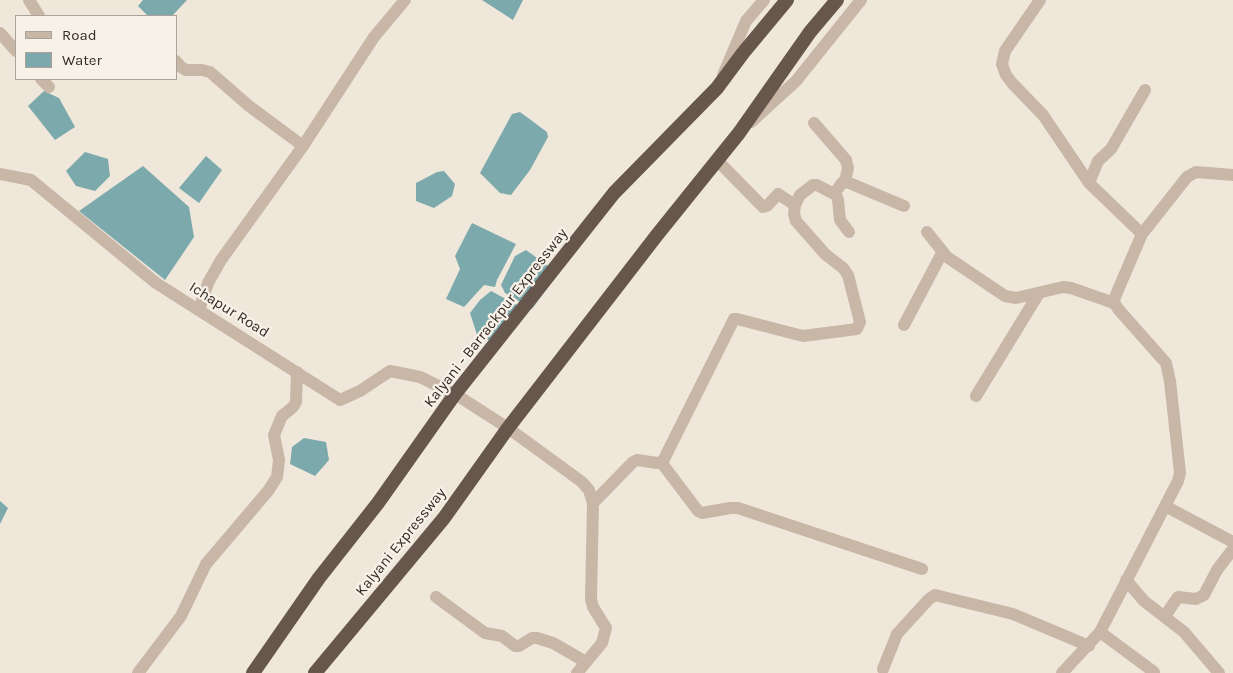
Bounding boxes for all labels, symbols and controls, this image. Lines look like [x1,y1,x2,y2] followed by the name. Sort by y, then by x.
[15,15,178,80] legend
[62,26,97,44] text: Road
[62,51,102,69] text: Water
[420,225,572,411] street label: Kalyani - Barrackpur Expressway
[186,278,272,342] street label: Ichapur Road
[352,484,450,600] street label: Kalyani Expressway

